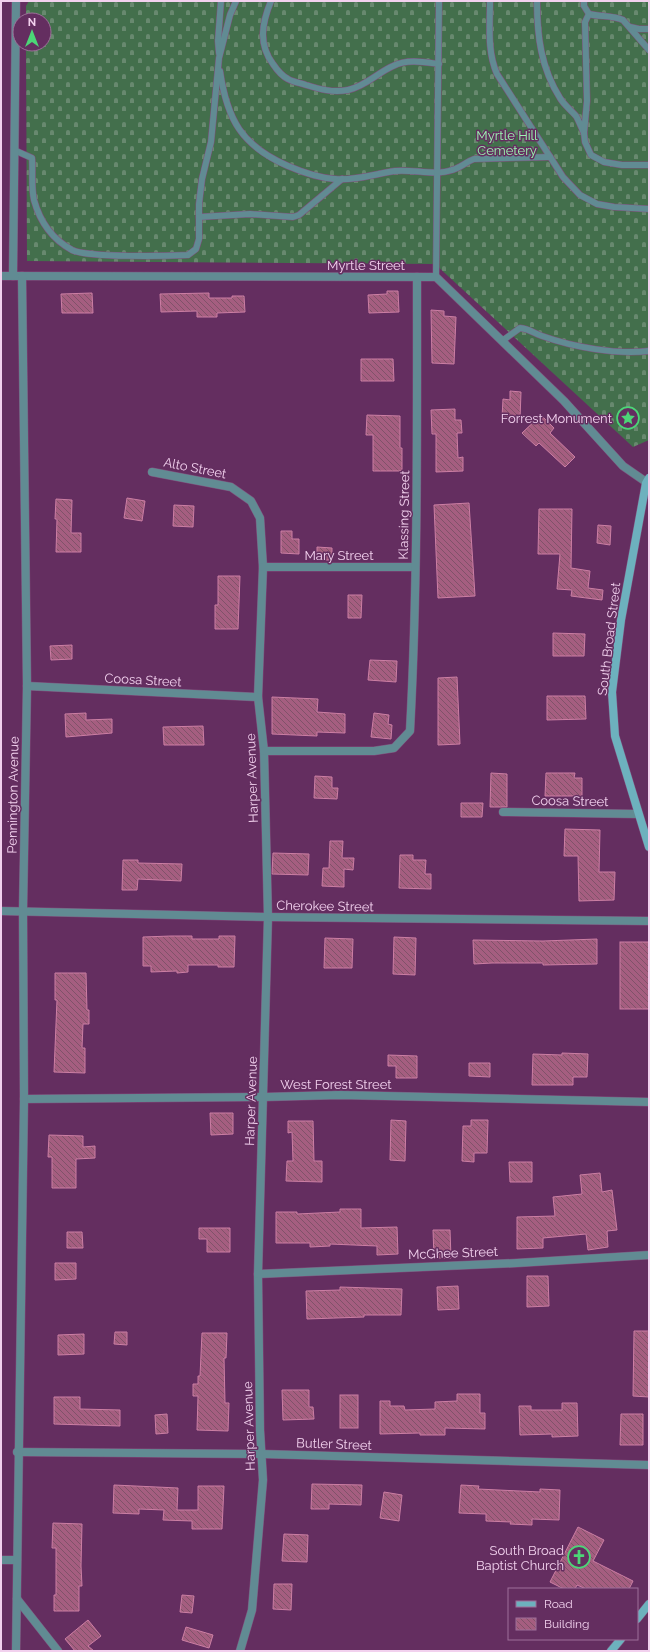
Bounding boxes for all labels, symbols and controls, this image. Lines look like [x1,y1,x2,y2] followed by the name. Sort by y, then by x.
[12,12,52,52] north arrow
[28,16,36,29] text: N
[476,128,538,158] park label: Myrtle Hill Cemetery
[327,258,406,273] street label: Myrtle Street
[615,405,641,431] place icon: Forrest Monument
[501,411,613,426] place label: Forrest Monument
[162,455,228,482] street label: Alto Street
[396,470,412,560] street label: Klassing Street
[304,548,374,563] street label: Mary Street
[595,581,623,696] street label: South Broad Street
[104,670,183,690] street label: Coosa Street
[243,733,261,823] street label: Harper Avenue
[4,736,22,854] street label: Pennington Avenue
[531,793,609,809] street label: Coosa Street
[276,898,374,914] street label: Cherokee Street
[242,1056,260,1146] street label: Harper Avenue
[280,1077,392,1092] street label: West Forest Street
[408,1244,499,1262] street label: McGhee Street
[240,1381,258,1471] street label: Harper Avenue
[296,1435,373,1453] street label: Butler Street
[476,1543,564,1573] place label: South Broad Baptist Church
[566,1544,592,1570] church icon: South Broad Baptist Church
[508,1588,638,1640] legend
[544,1597,573,1611] text: Road
[544,1617,590,1631] text: Building

